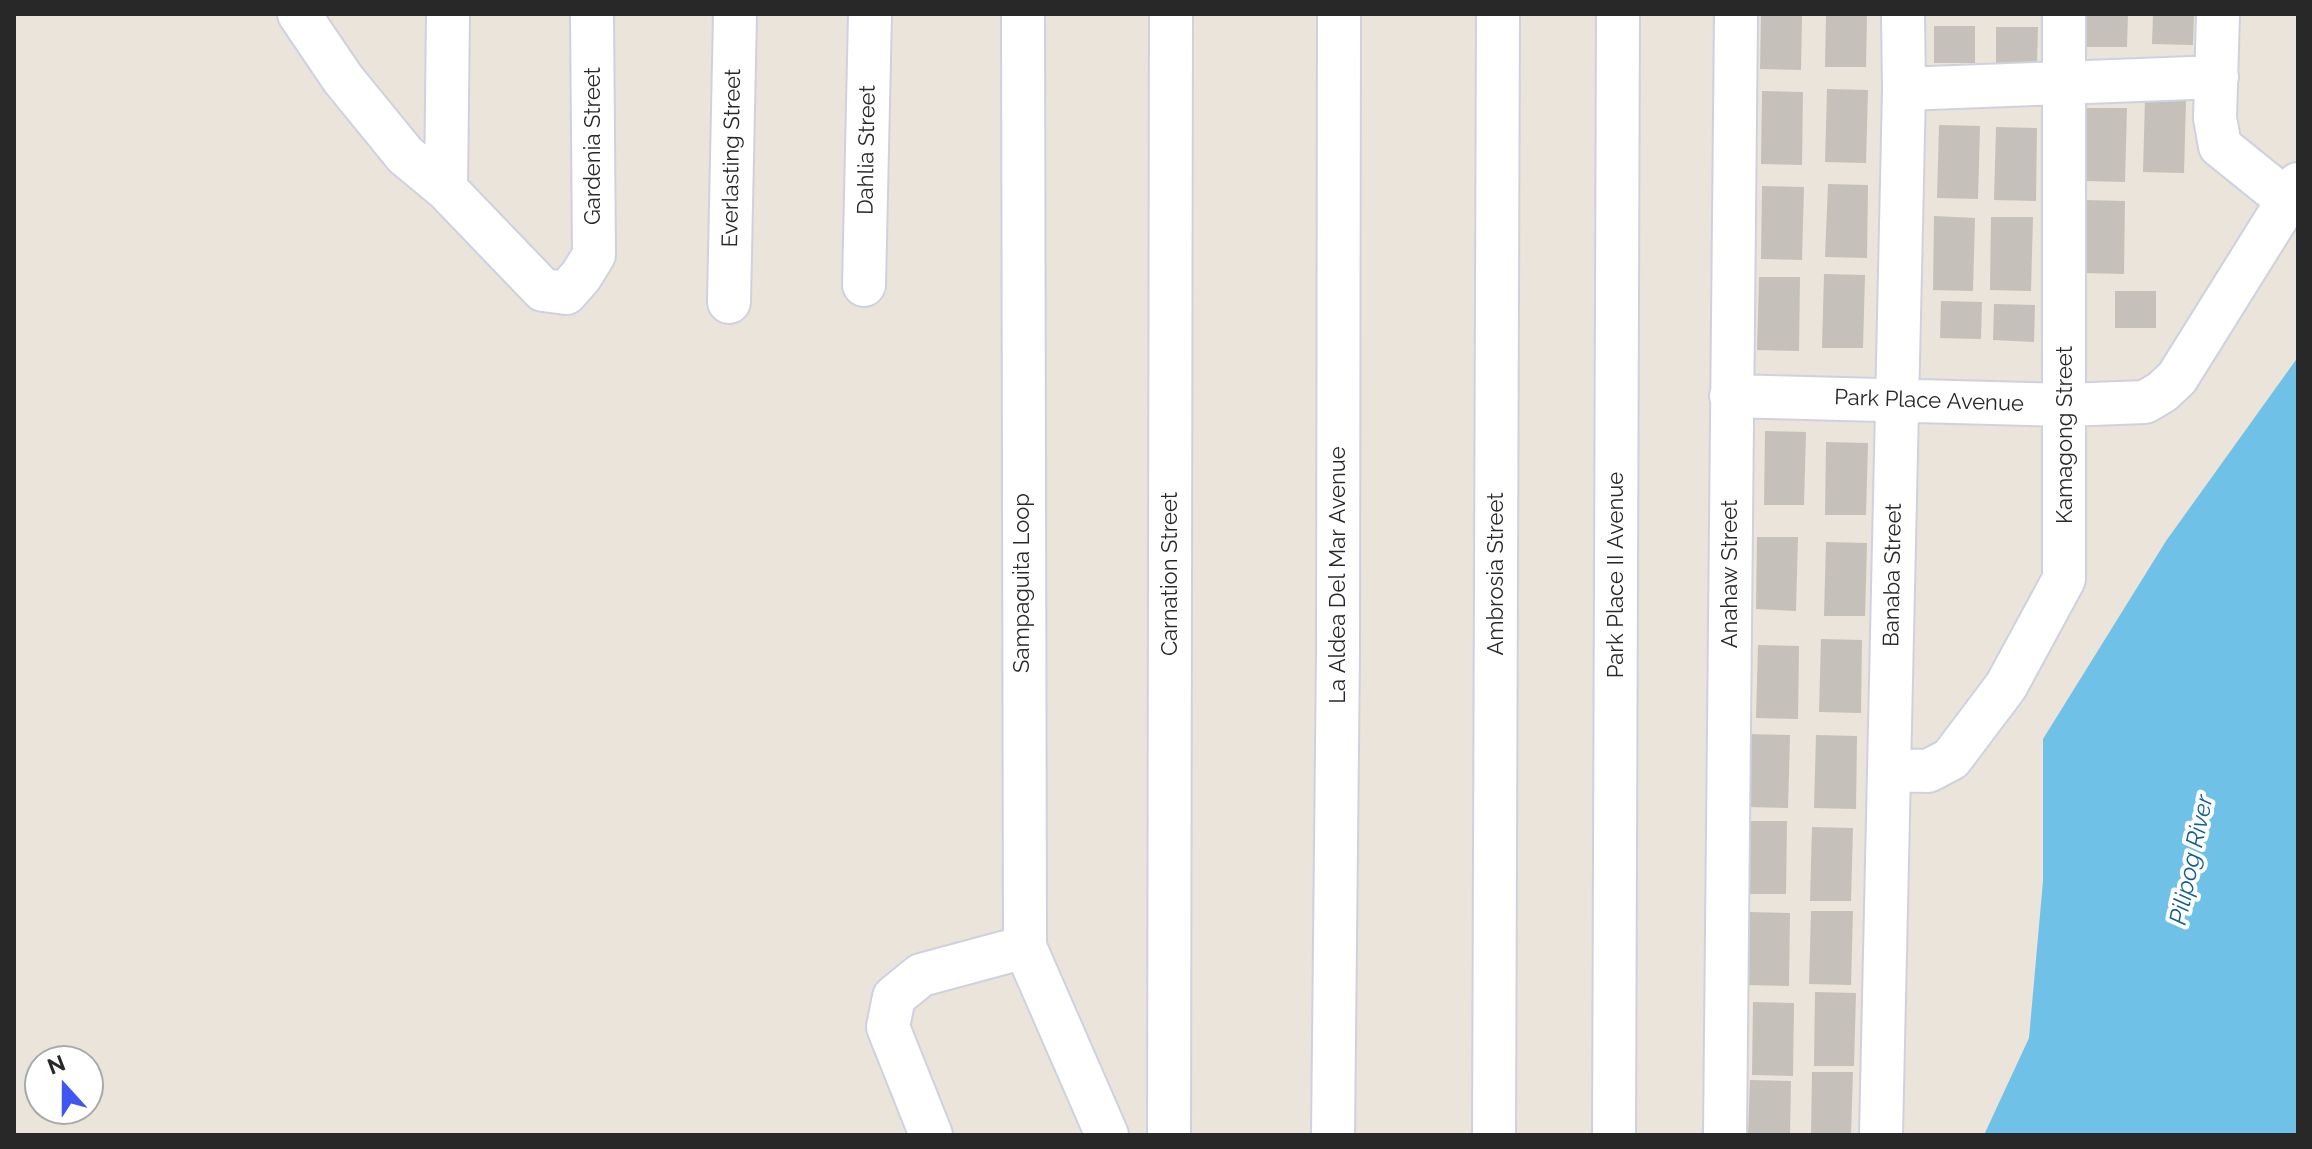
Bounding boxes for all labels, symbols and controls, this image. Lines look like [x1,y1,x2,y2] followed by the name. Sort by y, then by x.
[580,67,606,225] street label: Gardenia Street
[717,68,747,248] street label: Everlasting Street
[853,85,881,215] street label: Dahlia Street
[2052,346,2078,524] street label: Kamagong Street
[1834,384,2024,418] street label: Park Place Avenue
[1325,446,1351,704] street label: La Aldea Del Mar Avenue
[1603,472,1629,678] street label: Park Place II Avenue
[1157,492,1183,656] street label: Carnation Street
[1483,492,1509,656] street label: Ambrosia Street
[1009,493,1035,673] street label: Sampaguita Loop
[1717,500,1743,648] street label: Anahaw Street
[1879,503,1907,647] street label: Banaba Street
[2164,793,2220,927] water label: Pilipog River
[24,1045,104,1125] north arrow
[44,1049,69,1080] text: N

